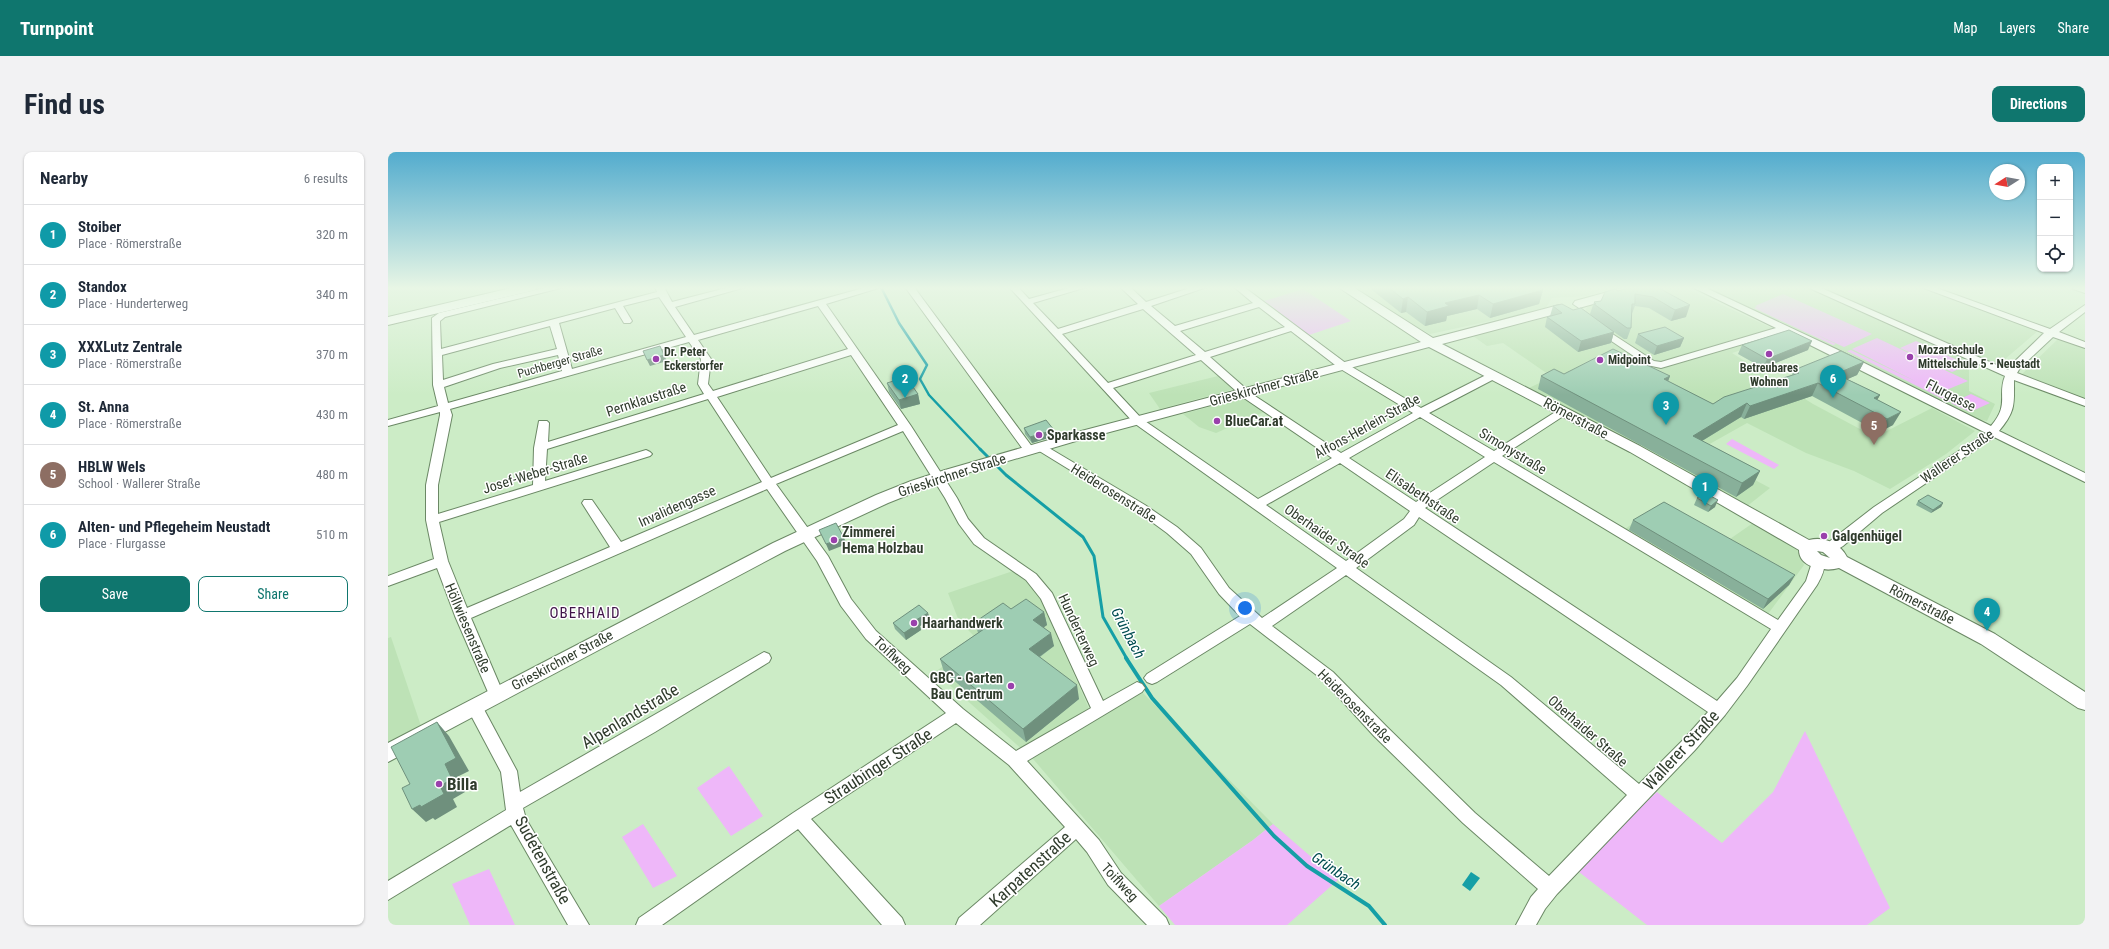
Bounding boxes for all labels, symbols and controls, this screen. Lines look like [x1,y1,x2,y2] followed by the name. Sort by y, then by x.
[20,17,94,40] text: Turnpoint
[1953,20,1977,36] text: Map
[1999,20,2036,36] text: Layers
[2058,20,2089,36] text: Share
[1992,86,2085,122] button: Directions
[24,88,105,121] text: Find us
[1989,164,2025,200] north arrow
[2037,164,2073,272] map controls
[2037,164,2073,200] button: +
[40,168,88,188] text: Nearby
[304,171,348,186] text: 6 results
[2037,200,2073,236] button: −
[78,218,121,236] text: Stoiber
[50,227,56,242] text: 1
[316,227,348,242] text: 320 m
[78,236,182,251] text: Place · Römerstraße
[2037,236,2073,272] button: locate
[78,278,127,296] text: Standox
[50,287,56,302] text: 2
[316,287,348,302] text: 340 m
[78,296,188,311] text: Place · Hunderterweg
[78,338,182,356] text: XXXLutz Zentrale
[516,343,604,381] street label: Puchberger Straße
[1918,343,2040,371] place label: Mozartschule Mittelschule 5 - Neustadt
[664,345,723,373] place label: Dr. Peter Eckerstorfer
[50,347,56,362] text: 3
[316,347,348,362] text: 370 m
[1764,349,1774,359] marker: Betreubares Wohnen
[1905,352,1915,362] marker: Mozartschule Mittelschule 5 - Neustadt
[1608,353,1651,367] place label: Midpoint
[651,354,661,364] marker: Dr. Peter Eckerstorfer
[1595,355,1605,365] marker: Midpoint
[78,356,182,371] text: Place · Römerstraße
[1740,361,1799,389] place label: Betreubares Wohnen
[892,365,918,398] pin: 2
[1208,365,1321,409] street label: Grieskirchner Straße
[1820,365,1846,398] pin: 6
[1923,376,1979,415] street label: Flurgasse
[604,378,689,419] street label: Pernklaustraße
[1311,390,1423,462] street label: Alfons-Herlein-Straße
[1653,392,1679,425] pin: 3
[1541,394,1611,442] street label: Römerstraße
[78,398,129,416] text: St. Anna
[50,407,56,422] text: 4
[316,407,348,422] text: 430 m
[1861,412,1887,445] pin: 5
[1225,413,1283,429] place label: BlueCar.at
[78,416,182,431] text: Place · Römerstraße
[1212,416,1222,426] marker: BlueCar.at
[1476,425,1550,478] street label: Simonystraße
[1918,426,1997,486] street label: Wallerer Straße
[1047,427,1106,443] place label: Sparkasse
[1034,430,1044,440] marker: Sparkasse
[481,449,590,497] street label: Josef-Weber-Straße
[896,450,1008,500] street label: Grieskirchner Straße
[78,458,146,476] text: HBLW Wels
[1068,460,1160,526] street label: Heiderosenstraße
[1383,465,1463,527] street label: Elisabethstraße
[50,467,56,482] text: 5
[316,467,348,482] text: 480 m
[1692,473,1718,506] pin: 1
[78,476,200,491] text: School · Wallerer Straße
[636,482,718,530] street label: Invalidengasse
[1282,501,1373,571] street label: Oberhaider Straße
[78,518,270,536] text: Alten- und Pflegeheim Neustadt
[842,524,923,556] place label: Zimmerei Hema Holzbau
[50,527,56,542] text: 6
[316,527,348,542] text: 510 m
[1832,528,1902,544] place label: Galgenhügel
[1819,531,1829,541] marker: Galgenhügel
[829,535,839,545] marker: Zimmerei Hema Holzbau
[78,536,166,551] text: Place · Flurgasse
[40,576,190,612] button: Save
[198,576,348,612] button: Share
[442,581,494,676] street label: Höllwiesenstraße
[1887,581,1958,627] street label: Römerstraße
[1055,591,1103,669] street label: Hunderterweg
[1235,598,1255,618] your location
[1974,598,2000,631] pin: 4
[549,604,621,622] district label: OBERHAID
[1107,604,1149,662] water label: Grünbach
[922,615,1003,631] place label: Haarhandwerk
[909,618,919,628] marker: Haarhandwerk
[509,626,616,693] street label: Grieskirchner Straße
[871,633,915,677] street label: Toiflweg
[1315,666,1396,747] street label: Heiderosenstraße
[930,670,1003,702] place label: GBC - Garten Bau Centrum
[578,679,682,753] street label: Alpenlandstraße
[1006,681,1016,691] marker: GBC - Garten Bau Centrum
[1545,692,1631,770] street label: Oberhaider Straße
[1639,706,1723,794] street label: Wallerer Straße
[820,724,936,808] street label: Straubinger Straße
[447,774,477,794] place label: Billa
[434,779,444,789] marker: Billa
[511,813,575,907] street label: Sudetenstraße
[985,827,1075,911] street label: Karpatenstraße
[1308,848,1364,894] water label: Grünbach
[1098,860,1142,904] street label: Toiflweg

